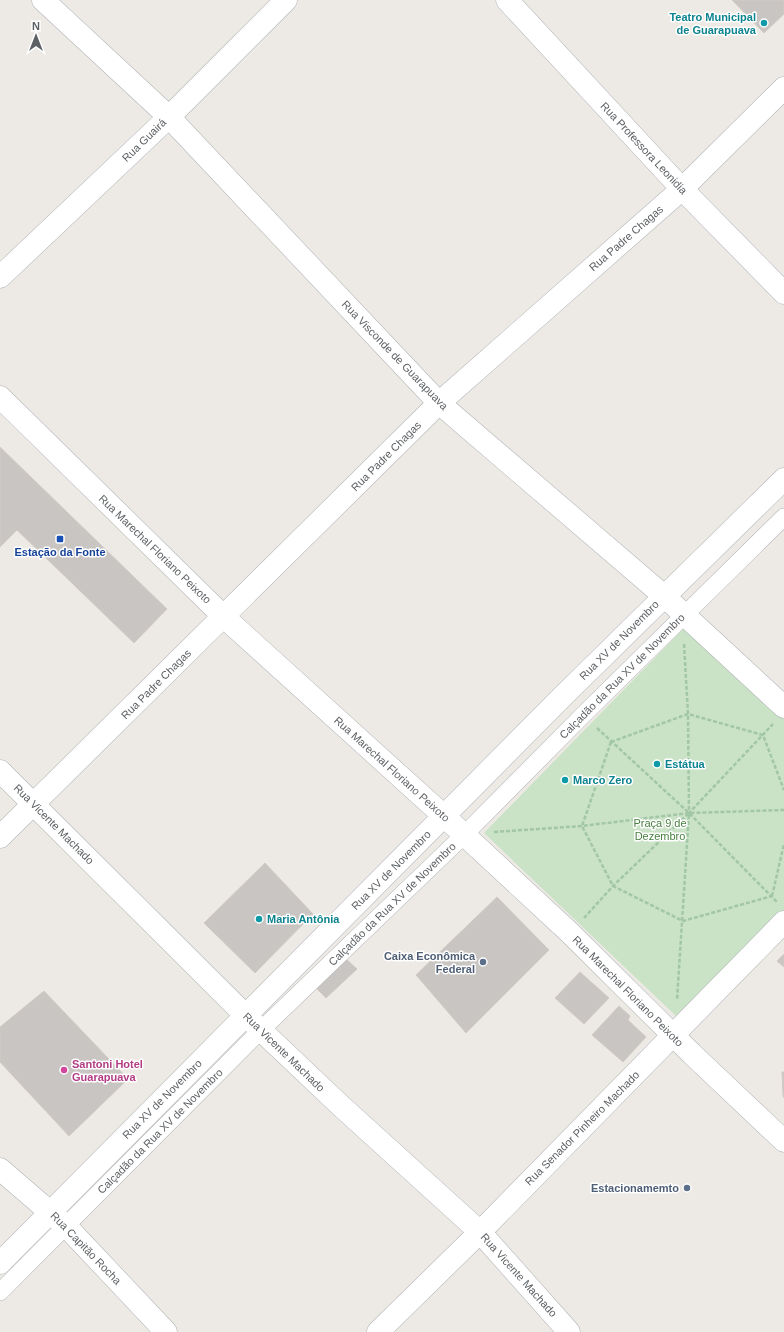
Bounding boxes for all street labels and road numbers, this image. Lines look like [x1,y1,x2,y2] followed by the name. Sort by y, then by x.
[598,100,690,197] street label: Rua Professora Leonidia
[120,116,169,164] street label: Rua Guairá
[587,202,666,273] street label: Rua Padre Chagas
[340,298,451,413] street label: Rua Visconde de Guarapuava
[349,418,424,493] street label: Rua Padre Chagas
[97,492,213,606] street label: Rua Marechal Floriano Peixoto
[577,598,661,682] street label: Rua XV de Novembro
[557,611,687,741] street label: Calçadão da Rua XV de Novembro
[119,646,194,721] street label: Rua Padre Chagas
[332,714,452,824] street label: Rua Marechal Floriano Peixoto
[12,782,96,866] street label: Rua Vicente Machado
[349,828,433,912] street label: Rua XV de Novembro
[326,840,458,968] street label: Calçadão da Rua XV de Novembro
[570,933,686,1049] street label: Rua Marechal Floriano Peixoto
[241,1010,327,1094] street label: Rua Vicente Machado
[120,1057,204,1141] street label: Rua XV de Novembro
[95,1066,225,1196] street label: Calçadão da Rua XV de Novembro
[522,1068,642,1188] street label: Rua Senador Pinheiro Machado
[48,1209,124,1287] street label: Rua Capitão Rocha
[478,1231,560,1319] street label: Rua Vicente Machado

